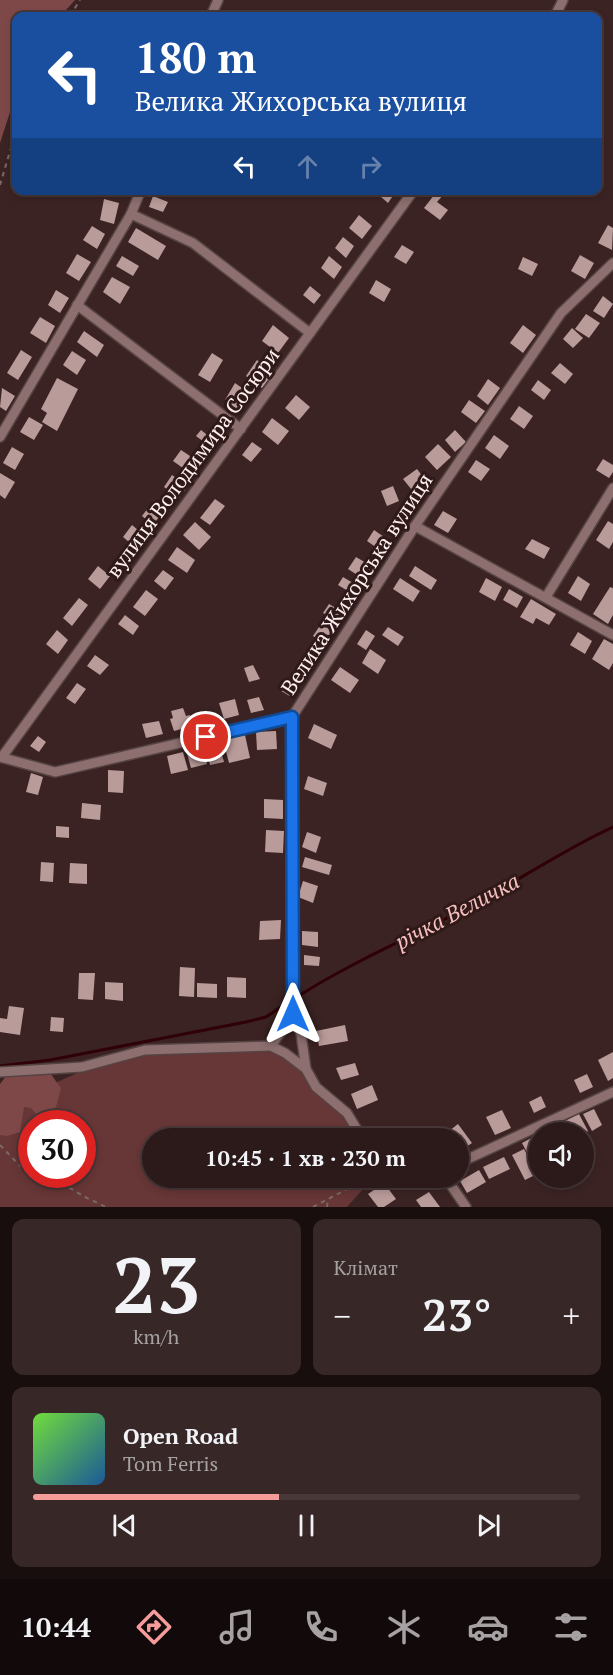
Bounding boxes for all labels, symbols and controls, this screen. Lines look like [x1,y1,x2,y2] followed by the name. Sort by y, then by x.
[135,29,256,85] text: 180 m
[36,36,114,114] icon: left
[135,83,467,119] text: Велика Жихорська вулиця
[228,150,261,183] icon: left
[291,150,324,183] icon: ahead
[354,150,387,183] icon: right
[99,342,285,583] street label: вулиця Володимира Сосюри
[274,468,438,699] street label: Велика Жихорська вулиця
[180,711,231,762] pin
[189,720,222,753] icon: arrive
[389,866,524,956] water label: річка Величка
[261,982,325,1046] position arrow
[18,1110,96,1188] speed limit sign: 30
[528,1122,594,1188] map controls
[528,1122,594,1188] button: sound
[205,1143,406,1172] text: 10:45 · 1 хв · 230 m
[112,1232,200,1335] text: 23
[334,1254,398,1281] text: Клімат
[422,1284,491,1344] text: 23°
[334,1294,351,1337] text: −
[562,1294,580,1337] text: +
[133,1323,179,1350] text: km/h
[123,1421,238,1450] text: Open Road
[123,1450,218,1477] text: Tom Ferris
[108,1509,141,1542] icon: previous
[290,1509,323,1542] icon: pause
[472,1509,505,1542] icon: next
[133,1606,175,1648] icon: directions
[216,1606,258,1648] icon: music
[300,1606,342,1648] icon: phone
[383,1606,425,1648] icon: climate
[467,1606,509,1648] icon: car
[550,1606,592,1648] icon: filters
[21,1609,91,1645] text: 10:44

